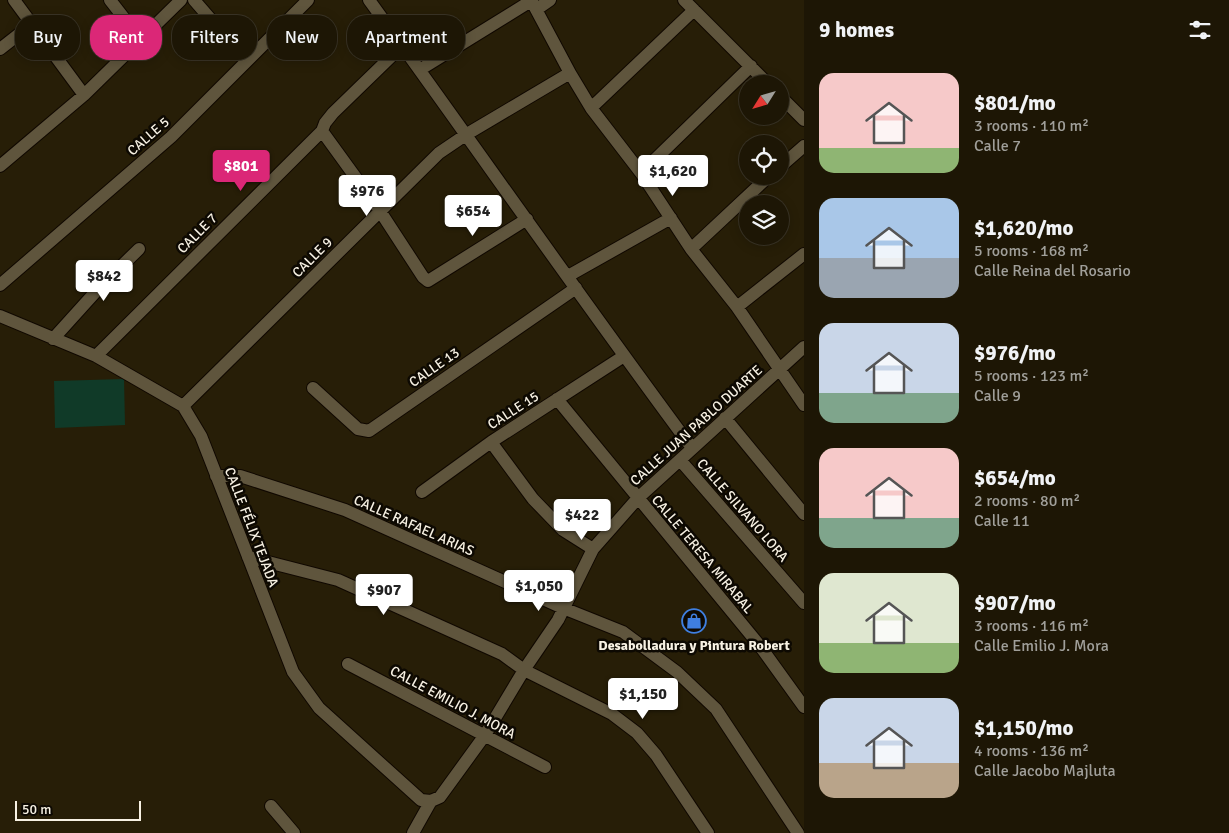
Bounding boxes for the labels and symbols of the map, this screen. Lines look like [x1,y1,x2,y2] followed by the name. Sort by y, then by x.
[739,75,789,125] north arrow
[124,114,173,159] street label: CALLE 5
[211,150,271,192] pin: $801
[632,154,714,197] pin: $1,620
[337,174,397,217] pin: $976
[443,194,503,237] pin: $654
[174,210,221,257] street label: CALLE 7
[289,234,336,281] street label: CALLE 9
[74,260,134,302] pin: $842
[406,344,463,391] street label: CALLE 13
[627,361,766,489] street label: CALLE JUAN PABLO DUARTE
[485,388,542,433] street label: CALLE 15
[693,455,792,566] street label: CALLE SILVANO LORA
[221,465,282,590] street label: CALLE FÉLIX TEJADA
[351,491,477,560] street label: CALLE RAFAEL ARIAS
[648,492,757,617] street label: CALLE TERESA MIRABAL
[552,498,612,541] pin: $422
[498,570,580,612] pin: $1,050
[354,574,414,616] pin: $907
[681,608,707,634] shop icon: Desabolladura y Pintura Robert
[598,637,790,654] place label: Desabolladura y Pintura Robert
[387,662,519,743] street label: CALLE EMILIO J. MORA
[602,678,684,720] pin: $1,150
[15,798,141,821] scale bar

